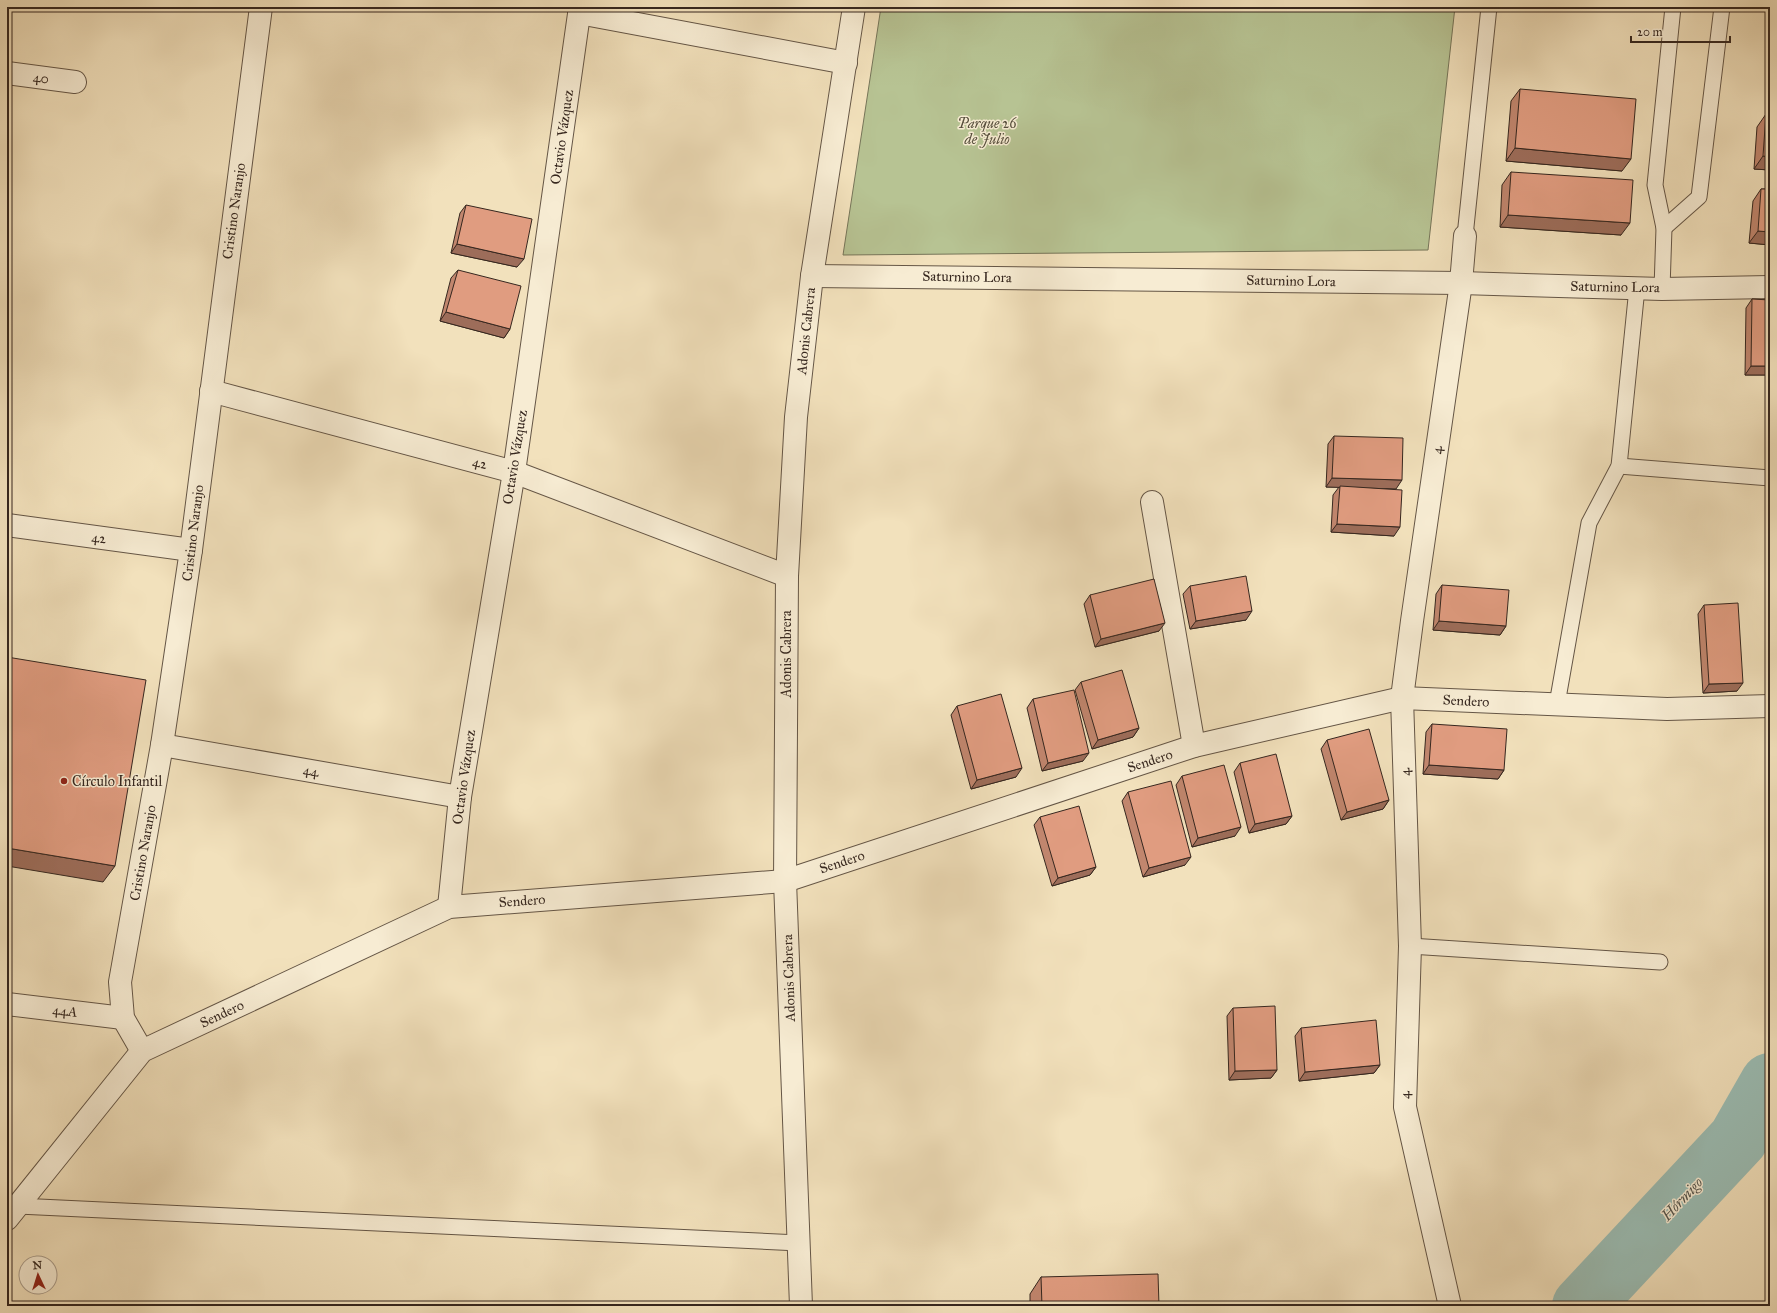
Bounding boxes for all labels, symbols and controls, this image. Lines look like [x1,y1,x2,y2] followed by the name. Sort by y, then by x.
[1631,18,1730,44] scale bar
[1637,25,1663,39] text: 20 m
[32,69,50,87] street label: 40
[547,88,578,186] street label: Octavio Vázquez
[958,115,1017,148] park label: Parque 26 de Julio
[219,162,249,260] street label: Cristino Naranjo
[922,268,1012,286] street label: Saturnino Lora
[1246,272,1336,290] street label: Saturnino Lora
[1570,278,1660,296] street label: Saturnino Lora
[793,287,819,376] street label: Adonis Cabrera
[499,408,532,506] street label: Octavio Vázquez
[1428,444,1446,455] street label: 4
[471,453,489,473] street label: 42
[179,484,207,582] street label: Cristino Naranjo
[91,529,108,547] street label: 42
[778,610,795,699] street label: Adonis Cabrera
[1442,691,1490,711] street label: Sendero
[449,728,480,826] street label: Octavio Vázquez
[1125,746,1175,776] street label: Sendero
[302,761,321,781] street label: 44
[1396,767,1414,776] street label: 4
[72,773,162,790] place label: Círculo Infantil
[59,776,69,786] marker: Círculo Infantil
[126,804,160,902] street label: Cristino Naranjo
[817,847,867,877] street label: Sendero
[498,891,546,911] street label: Sendero
[779,934,799,1023] street label: Adonis Cabrera
[197,996,247,1032] street label: Sendero
[52,1001,79,1021] street label: 44A
[1396,1090,1414,1099] street label: 4
[1657,1173,1707,1225] water label: Hórmigo
[18,1255,58,1295] north arrow
[32,1259,43,1272] text: N

